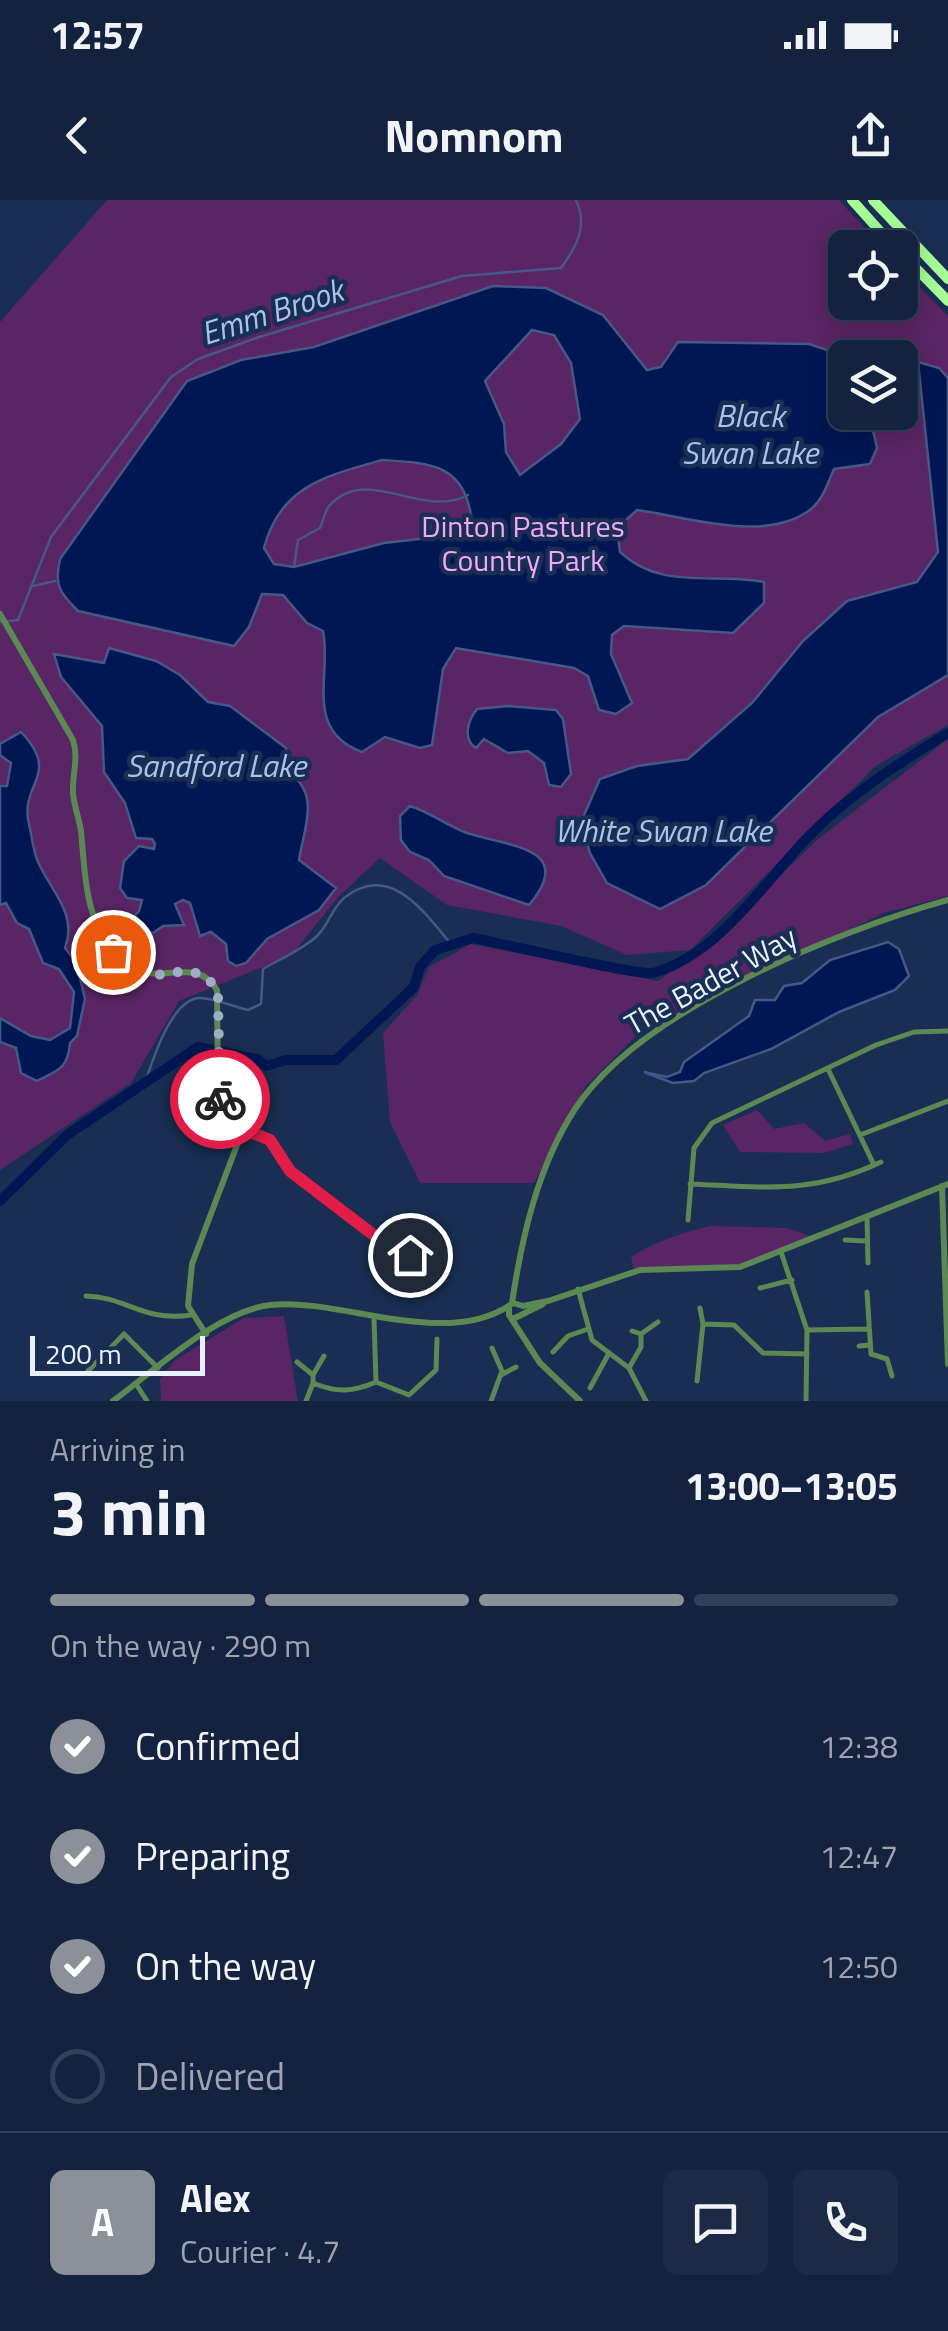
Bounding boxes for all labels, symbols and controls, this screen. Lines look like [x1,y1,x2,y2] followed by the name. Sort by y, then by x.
[50,6,145,64] text: 12:57
[384,101,564,169] text: Nomnom
[50,108,105,163] icon: back
[843,108,898,163] icon: share
[828,230,918,430] map controls
[828,230,918,320] button: locate
[194,264,352,357] water label: Emm Brook
[828,340,918,430] button: layers
[682,391,820,476] water label: Black Swan Lake
[421,503,625,583] park label: Dinton Pastures Country Park
[126,741,308,789] water label: Sandford Lake
[554,806,774,854] water label: White Swan Lake
[71,910,156,995] pin
[616,914,805,1046] street label: The Bader Way
[86,925,141,980] icon: bag
[170,1049,270,1149] courier
[193,1072,248,1127] icon: bike
[368,1213,453,1298] pin
[383,1228,438,1283] icon: home
[30,1331,205,1376] scale bar
[45,1332,122,1375] text: 200 m
[50,1425,186,1473] text: Arriving in
[685,1457,898,1515] text: 13:00–13:05
[50,1461,208,1560] text: 3 min
[50,1621,311,1669] text: On the way · 290 m
[135,1717,301,1775] text: Confirmed
[50,1719,105,1774] icon: check
[819,1722,898,1770] text: 12:38
[135,1827,290,1885] text: Preparing
[50,1829,105,1884] icon: check
[819,1832,898,1880] text: 12:47
[135,1937,316,1995] text: On the way
[50,1939,105,1994] icon: check
[819,1942,898,1990] text: 12:50
[135,2047,285,2105] text: Delivered
[180,2169,251,2227] text: Alex
[663,2170,768,2275] button: chat
[793,2170,898,2275] button: phone
[91,2193,114,2251] text: A
[180,2227,340,2275] text: Courier · 4.7

